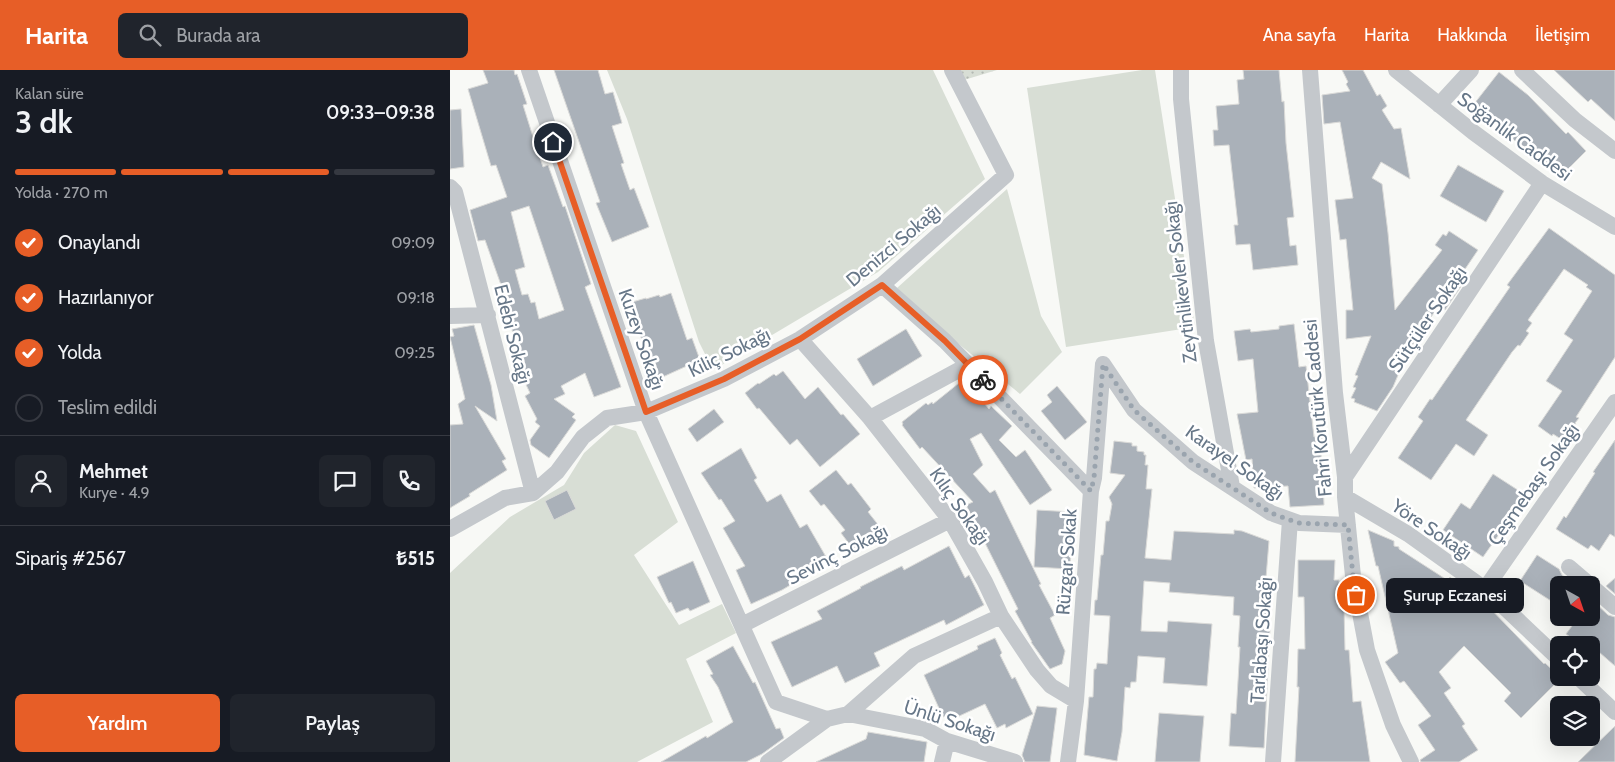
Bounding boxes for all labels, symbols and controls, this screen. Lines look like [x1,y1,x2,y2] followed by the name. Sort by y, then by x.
[118,13,468,58] search box
[25,21,88,50] text: Harita
[136,21,164,49] icon: search
[176,24,260,47] text: Burada ara
[1263,24,1336,46] text: Ana sayfa
[1364,24,1409,46] text: Harita
[1437,24,1507,46] text: Hakkında
[1535,24,1590,46] text: İletişim
[15,84,84,103] text: Kalan süre
[1453,87,1576,186] street label: Soğanlık Caddesi
[326,101,435,124] text: 09:33–09:38
[15,102,73,141] text: 3 dk
[532,121,574,163] pin
[539,128,567,156] icon: home
[15,183,108,202] text: Yolda · 270 m
[841,199,945,292] street label: Denizci Sokağı
[1159,200,1202,364] street label: Zeytinlikevler Sokağı
[15,229,43,257] icon: check
[58,231,140,254] text: Onaylandı
[391,233,435,252] text: 09:09
[1384,262,1471,377] street label: Sütçüler Sokağı
[489,282,536,386] street label: Edebi Sokağı
[15,284,43,312] icon: check
[58,286,153,309] text: Hazırlanıyor
[614,286,670,393] street label: Kuzey Sokağı
[397,288,435,307] text: 09:18
[1298,318,1337,498] street label: Fahri Korutürk Caddesi
[684,323,774,382] street label: Kiliç Sokağı
[15,339,43,367] icon: check
[58,341,102,364] text: Yolda
[394,343,435,362] text: 09:25
[958,355,1008,405] courier
[969,366,997,394] icon: bike
[58,396,157,419] text: Teslim edildi
[1483,419,1584,550] street label: Çeşmebaşı Sokağı
[1181,420,1288,505] street label: Karayel Sokağı
[15,455,67,507] button: person
[319,455,371,507] button: chat
[383,455,435,507] button: phone
[79,460,148,483] text: Mehmet
[925,463,995,549] street label: Kılıç Sokağı
[79,483,150,502] text: Kurye · 4.9
[1386,494,1476,565] street label: Yöre Sokağı
[1051,508,1082,616] street label: Rüzgar Sokak
[783,519,892,590] street label: Sevinç Sokağı
[15,547,126,570] text: Sipariş #2567
[396,547,435,570] text: ₺515
[1335,574,1377,616] pin
[1246,576,1277,704] street label: Tarlabaşı Sokağı
[1550,576,1600,626] north arrow
[1550,576,1600,746] map controls
[1386,578,1524,612] callout: Şurup Eczanesi
[1342,581,1370,609] icon: bag
[1403,586,1507,605] text: Şurup Eczanesi
[1550,636,1600,686] button: locate
[15,694,220,752] button: Yardım
[230,694,435,752] button: Paylaş
[901,695,999,746] street label: Ünlü Sokağı
[1550,696,1600,746] button: layers

